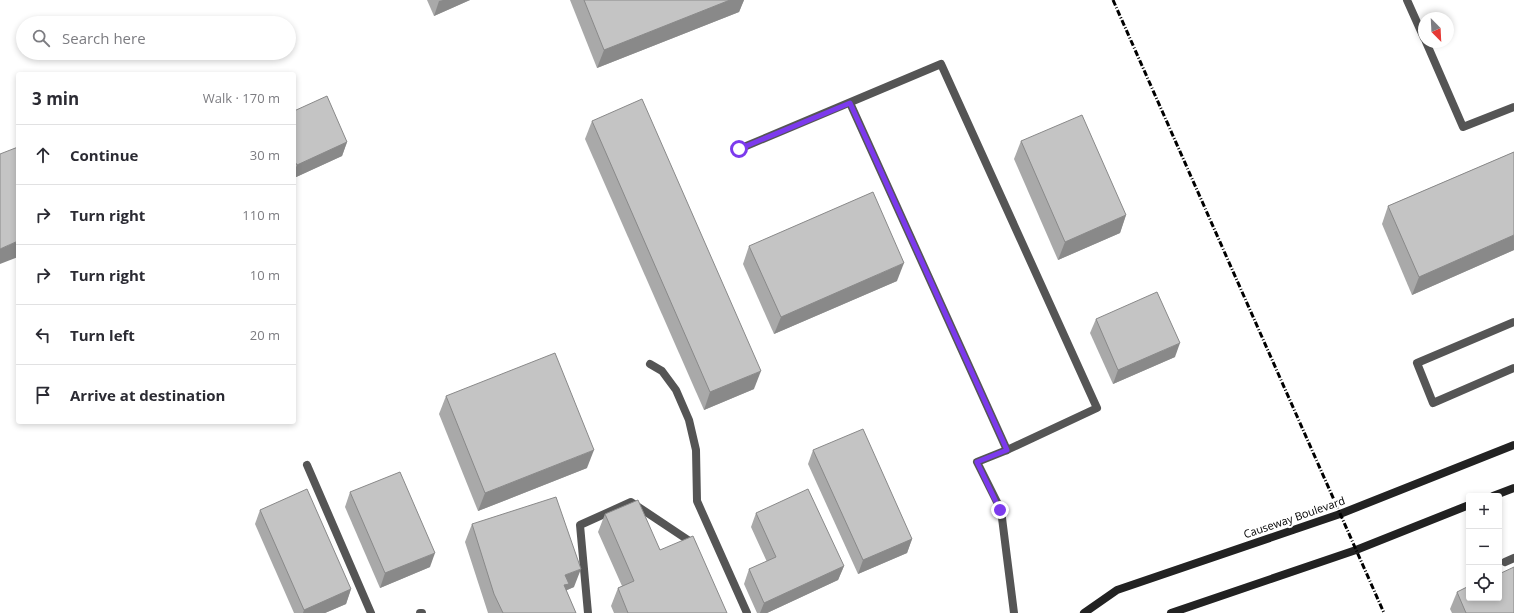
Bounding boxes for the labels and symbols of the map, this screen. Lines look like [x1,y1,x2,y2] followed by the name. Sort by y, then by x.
[1418,12,1454,48] north arrow
[730,140,748,158] route start
[1241,493,1347,541] street label: Causeway Boulevard
[991,501,1009,519] route end

